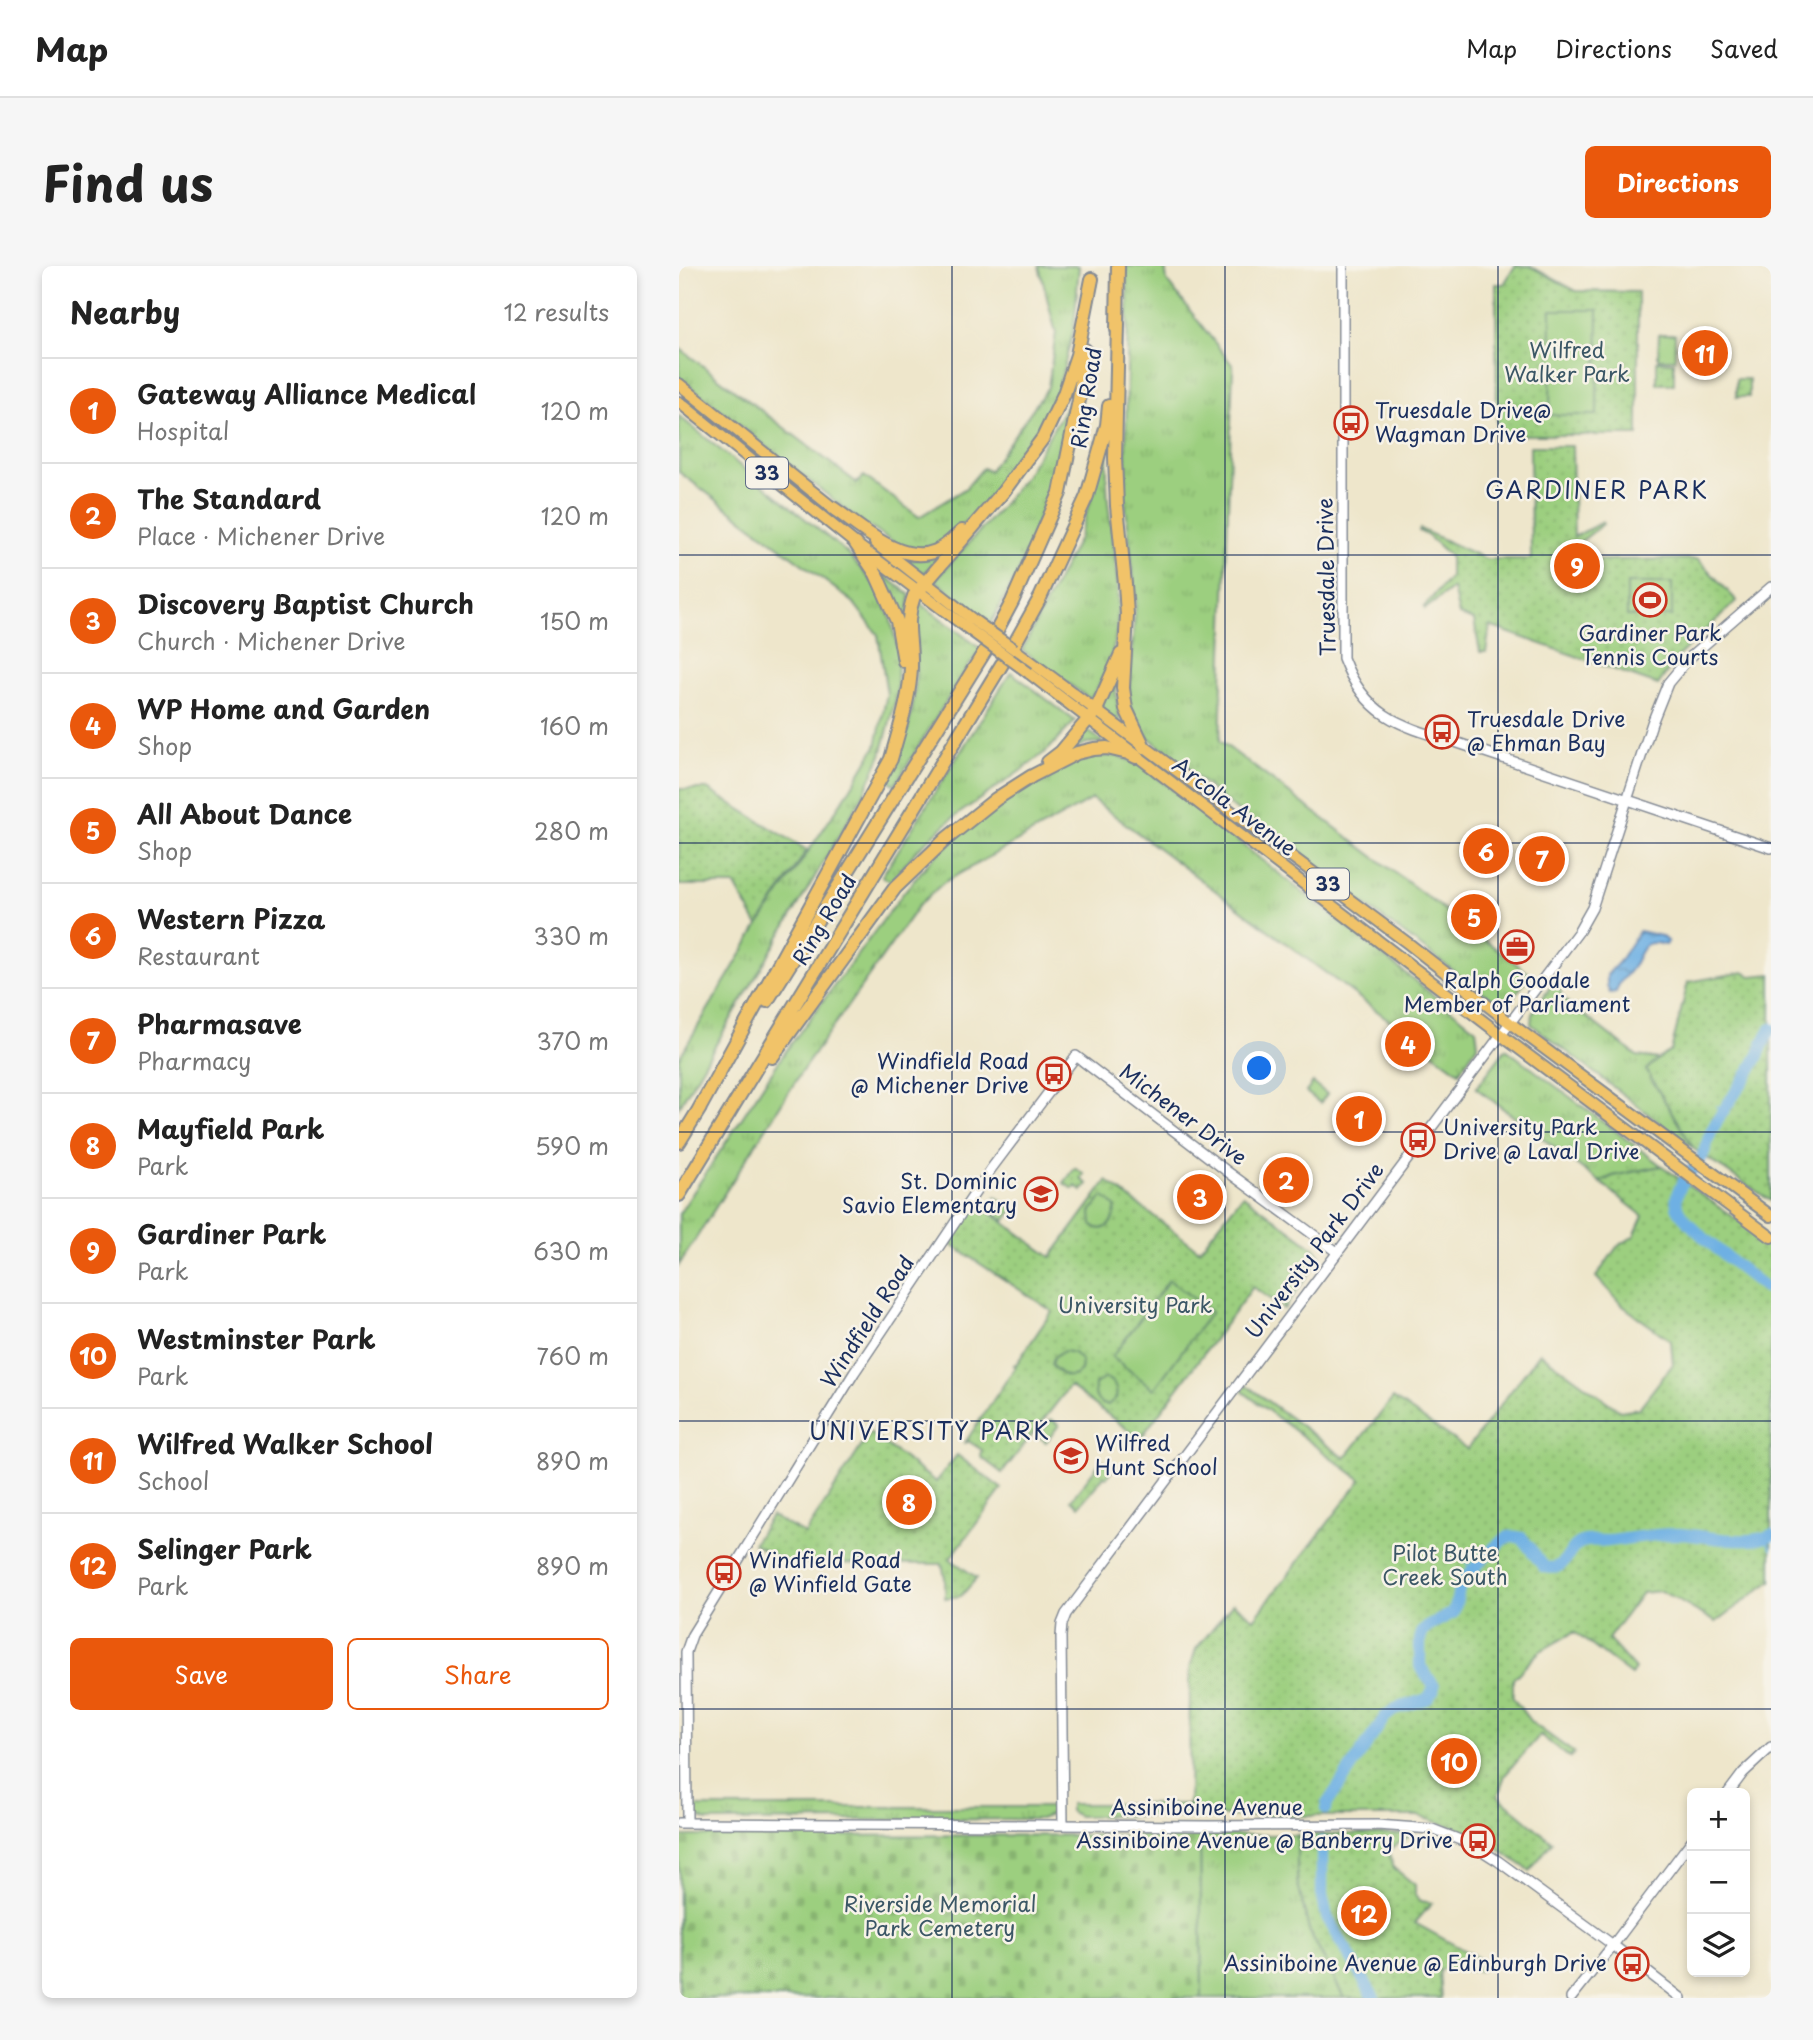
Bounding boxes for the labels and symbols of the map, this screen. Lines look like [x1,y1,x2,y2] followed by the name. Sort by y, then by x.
[1682,327,1728,379] pin: 11
[1504,333,1630,389] park label: Wilfred Walker Park
[1061,345,1109,451] street label: Ring Road
[1375,393,1551,449] place label: Truesdale Drive@ Wagman Drive
[1332,404,1370,442] bus stop icon: Truesdale Drive@ Wagman Drive
[746,458,788,489] road number: 33
[1485,472,1709,507] district label: GARDINER PARK
[1308,498,1342,656] street label: Truesdale Drive
[1554,540,1600,592] pin: 9
[1631,581,1669,619] sports icon: Gardiner Park Tennis Courts
[1578,616,1722,672] place label: Gardiner Park Tennis Courts
[1467,702,1625,758] place label: Truesdale Drive @ Ehman Bay
[1423,713,1461,751] bus stop icon: Truesdale Drive @ Ehman Bay
[1166,748,1304,863] street label: Arcola Avenue
[1463,825,1509,877] pin: 6
[1519,833,1565,885] pin: 7
[783,867,863,971] street label: Ring Road
[1307,869,1349,900] road number: 33
[1451,891,1497,943] pin: 5
[1498,928,1536,966] office icon: Ralph Goodale Member of Parliament
[1404,963,1630,1019] place label: Ralph Goodale Member of Parliament
[1385,1018,1431,1070] pin: 4
[851,1044,1029,1100] place label: Windfield Road @ Michener Drive
[1242,1051,1276,1085] your location
[1035,1055,1073,1093] bus stop icon: Windfield Road @ Michener Drive
[1114,1055,1255,1172] street label: Michener Drive
[1336,1093,1382,1145] pin: 1
[1443,1110,1639,1166] place label: University Park Drive @ Laval Drive
[1399,1121,1437,1159] bus stop icon: University Park Drive @ Laval Drive
[1263,1154,1309,1206] pin: 2
[1236,1155,1390,1345] street label: University Park Drive
[842,1164,1017,1220] place label: St. Dominic Savio Elementary
[1177,1171,1223,1223] pin: 3
[1022,1175,1060,1213] school or university icon: St. Dominic Savio Elementary
[811,1248,921,1393] street label: Windfield Road
[1058,1288,1212,1320] park label: University Park
[809,1413,1051,1448] district label: UNIVERSITY PARK
[1095,1426,1218,1482] place label: Wilfred Hunt School
[1052,1437,1090,1475] school or university icon: Wilfred Hunt School
[886,1476,932,1528] pin: 8
[1382,1536,1508,1592] park label: Pilot Butte Creek South
[749,1543,912,1599] place label: Windfield Road @ Winfield Gate
[705,1554,743,1592] bus stop icon: Windfield Road @ Winfield Gate
[1431,1735,1477,1787] pin: 10
[1111,1790,1303,1822] street label: Assiniboine Avenue
[1459,1822,1497,1860] bus stop icon: Assiniboine Avenue @ Banberry Drive
[1076,1823,1453,1855] place label: Assiniboine Avenue @ Banberry Drive
[843,1887,1037,1943] park label: Riverside Memorial Park Cemetery
[1341,1887,1387,1939] pin: 12
[1613,1945,1651,1983] bus stop icon: Assiniboine Avenue @ Edinburgh Drive
[1224,1946,1607,1978] place label: Assiniboine Avenue @ Edinburgh Drive

